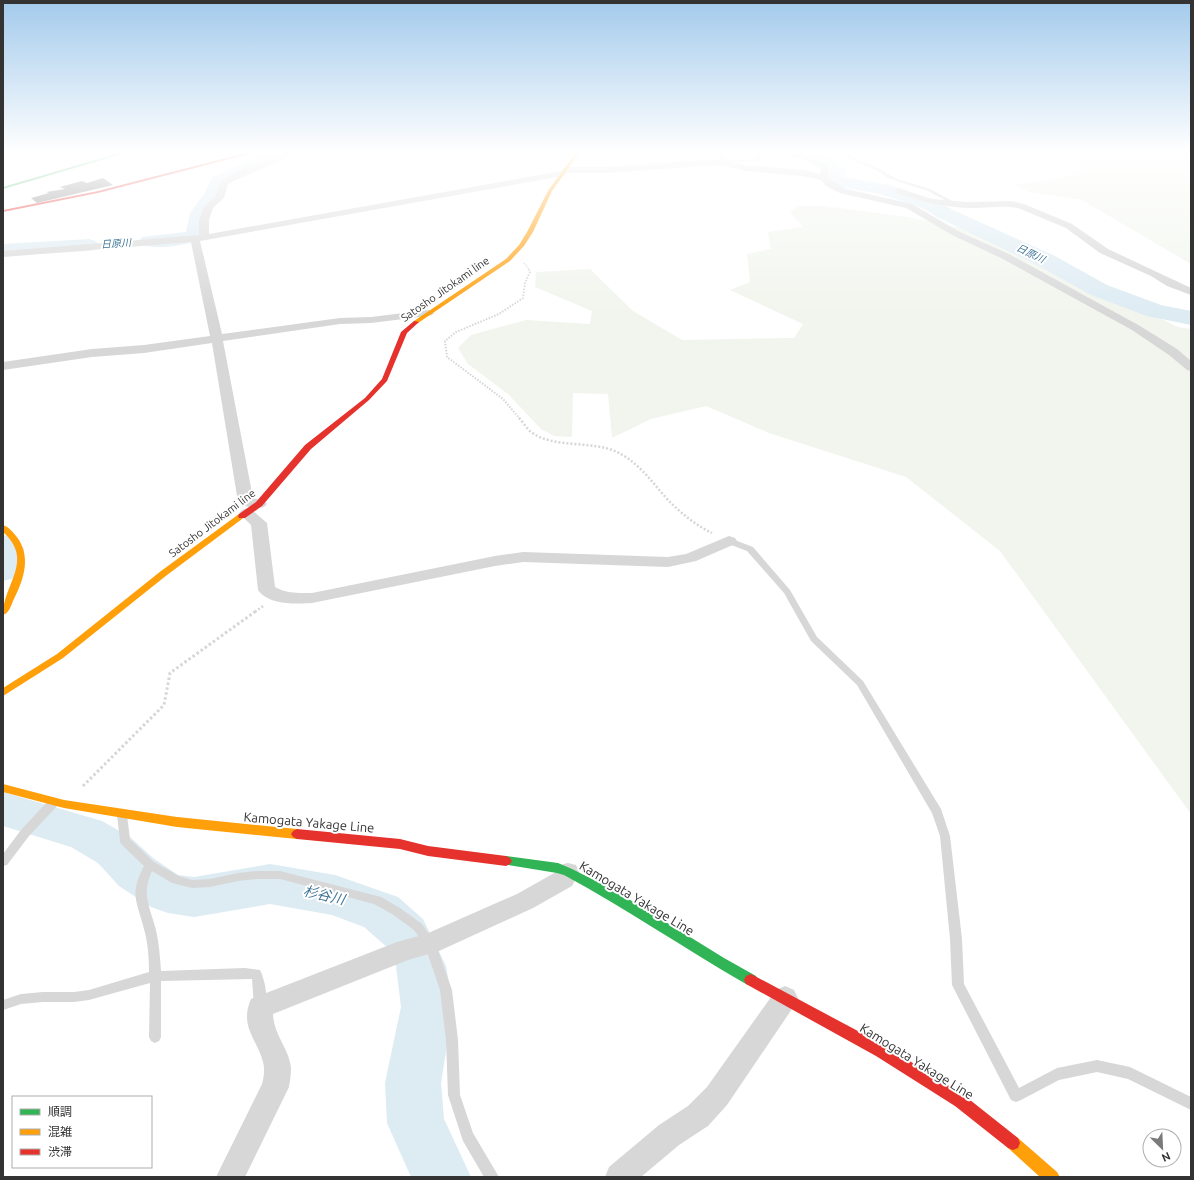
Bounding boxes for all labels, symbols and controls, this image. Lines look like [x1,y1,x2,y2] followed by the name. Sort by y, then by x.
[101,237,132,250] water label: 日原川
[1015,242,1048,265] water label: 日原川
[399,254,491,324] street label: Satosho Jitokami line
[167,487,257,559] street label: Satosho Jitokami line
[243,809,375,835] street label: Kamogata Yakage Line
[577,858,697,938] street label: Kamogata Yakage Line
[302,882,348,908] water label: 杉谷川
[858,1020,976,1102] street label: Kamogata Yakage Line
[12,1096,152,1168] legend
[48,1105,72,1118] text: 順調
[48,1125,72,1138] text: 混雑
[1142,1128,1182,1168] north arrow
[48,1145,72,1158] text: 渋滞
[1160,1150,1172,1164] text: N

